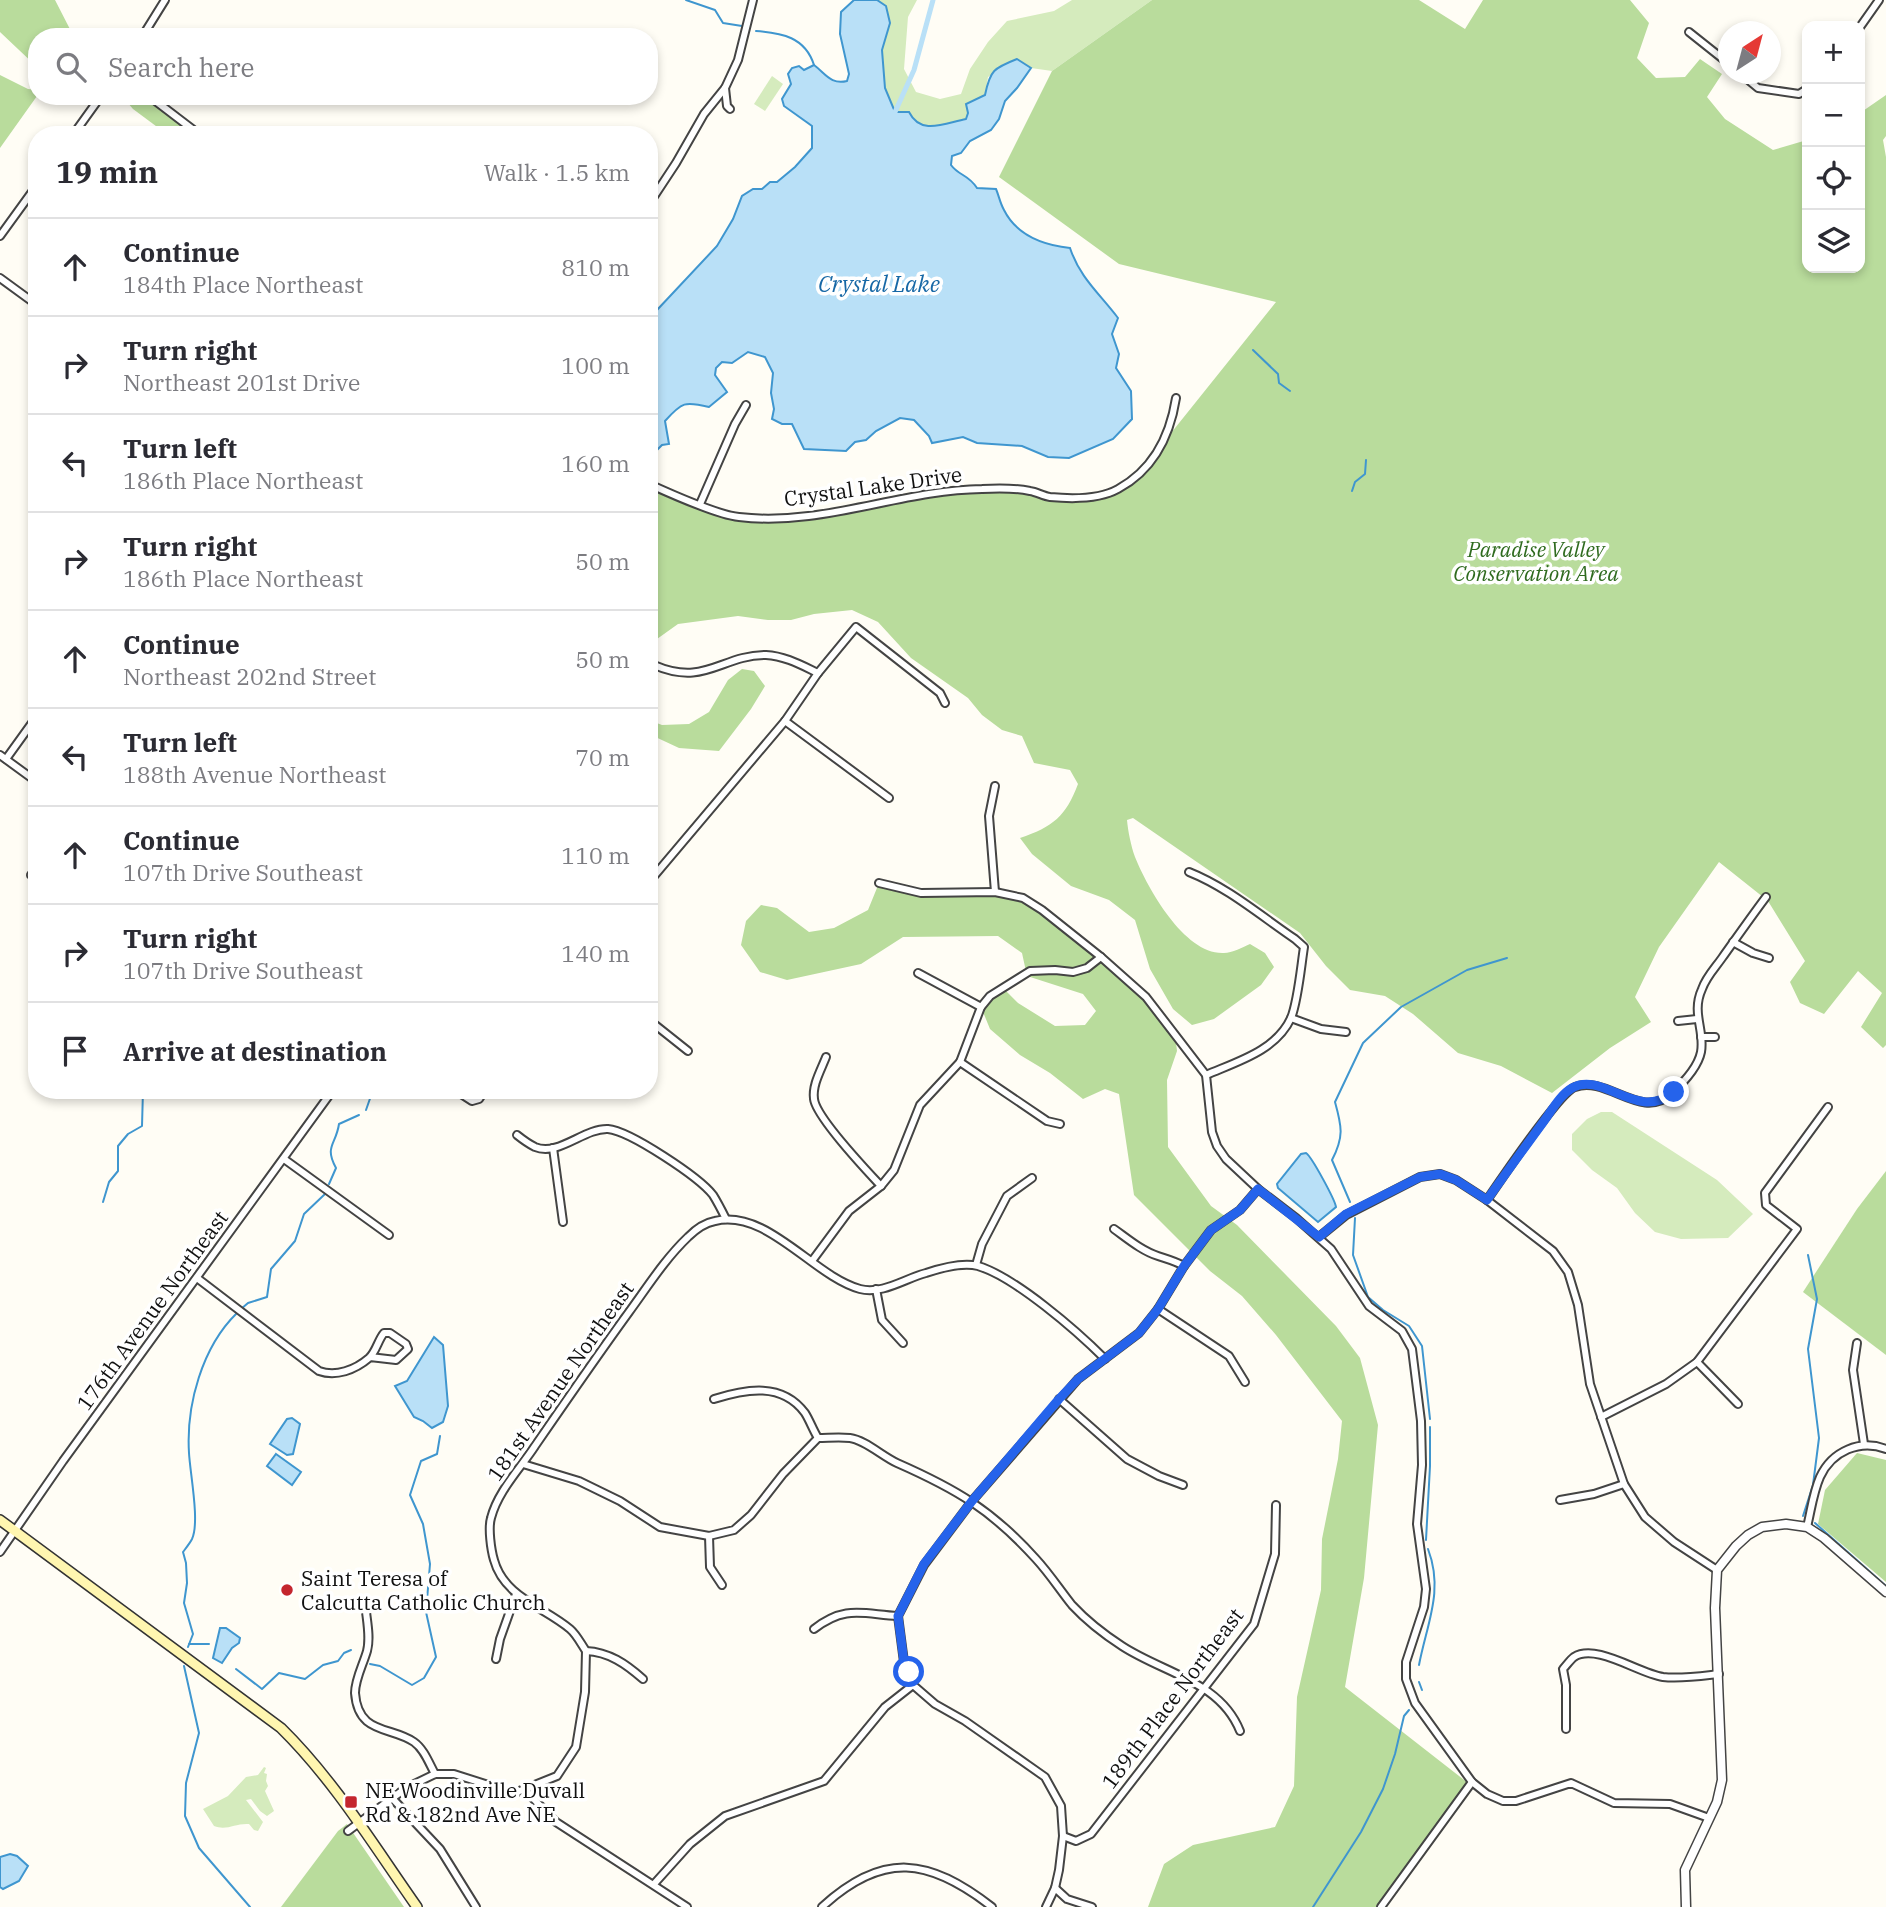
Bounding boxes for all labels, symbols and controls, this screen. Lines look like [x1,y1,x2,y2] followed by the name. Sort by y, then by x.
[1718,21,1781,84] north arrow
[1802,21,1865,273] map controls
[1802,21,1865,84] button: +
[28,28,658,105] search box
[52,48,90,86] icon: search
[108,50,254,84] text: Search here
[1802,84,1865,147] button: −
[1802,147,1865,210] button: locate
[56,152,158,191] text: 19 min
[484,157,630,187] text: Walk · 1.5 km
[1802,210,1865,273] button: layers
[123,235,240,269] text: Continue
[56,248,94,286] icon: ahead
[561,252,630,282] text: 810 m
[818,268,940,298] water label: Crystal Lake
[123,269,363,299] text: 184th Place Northeast
[123,333,257,367] text: Turn right
[56,346,94,384] icon: right
[561,350,630,380] text: 100 m
[123,367,360,397] text: Northeast 201st Drive
[123,431,237,465] text: Turn left
[56,444,94,482] icon: left
[561,448,630,478] text: 160 m
[782,460,964,512] street label: Crystal Lake Drive
[123,465,363,495] text: 186th Place Northeast
[123,529,257,563] text: Turn right
[1453,535,1619,587] park label: Paradise Valley Conservation Area
[56,542,94,580] icon: right
[575,546,630,576] text: 50 m
[123,563,363,593] text: 186th Place Northeast
[123,627,240,661] text: Continue
[56,640,94,678] icon: ahead
[575,644,630,674] text: 50 m
[123,661,376,691] text: Northeast 202nd Street
[123,725,237,759] text: Turn left
[56,738,94,776] icon: left
[575,742,630,772] text: 70 m
[123,759,386,789] text: 188th Avenue Northeast
[123,823,240,857] text: Continue
[56,836,94,874] icon: ahead
[561,840,630,870] text: 110 m
[123,857,363,887] text: 107th Drive Southeast
[123,921,257,955] text: Turn right
[56,934,94,972] icon: right
[561,938,630,968] text: 140 m
[123,955,363,985] text: 107th Drive Southeast
[56,1032,94,1070] icon: arrive
[123,1034,387,1068] text: Arrive at destination
[1658,1076,1689,1107] route end
[70,1205,234,1415] street label: 176th Avenue Northeast
[480,1276,640,1486] street label: 181st Avenue Northeast
[301,1564,546,1616] place label: Saint Teresa of Calcutta Catholic Church
[279,1582,295,1598] marker: Saint Teresa of Calcutta Catholic Church
[1095,1602,1249,1794] street label: 189th Place Northeast
[893,1656,924,1687] route start
[365,1776,585,1828] place label: NE Woodinville Duvall Rd & 182nd Ave NE
[343,1794,359,1810] marker: NE Woodinville Duvall Rd & 182nd Ave NE

